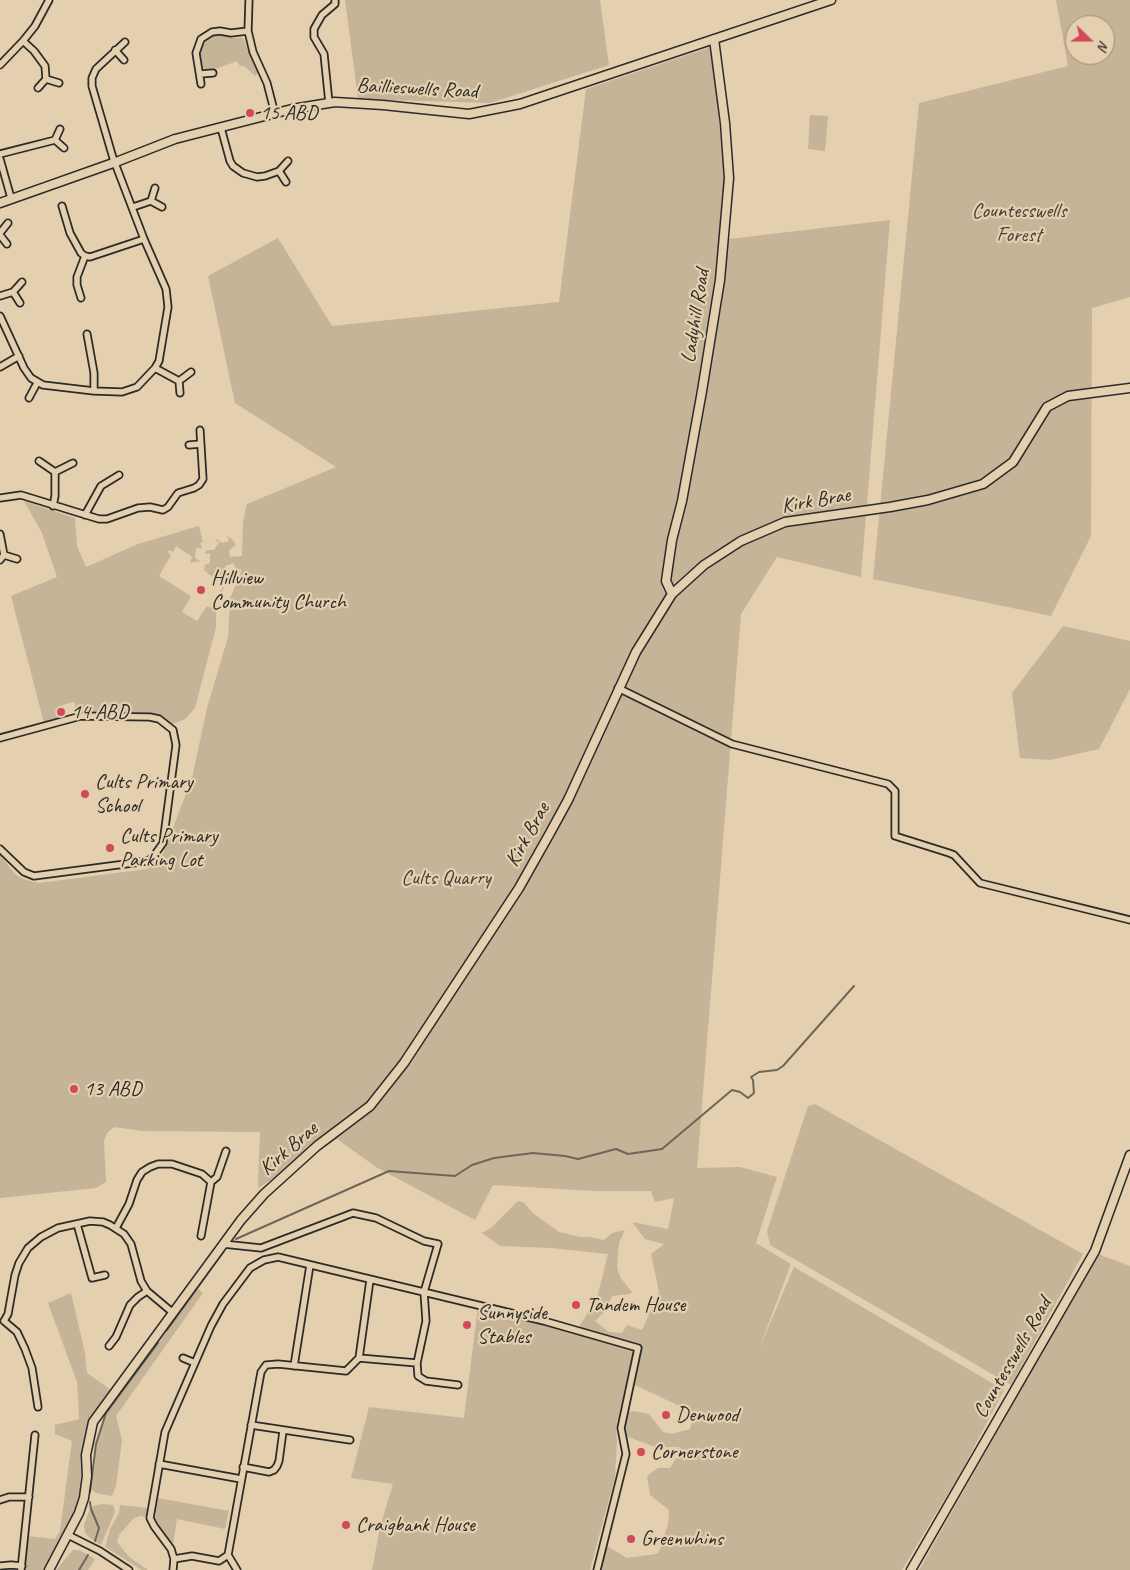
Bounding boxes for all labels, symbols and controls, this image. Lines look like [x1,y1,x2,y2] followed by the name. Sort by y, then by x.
[1065,15,1115,65] north arrow
[1094,38,1113,53] text: N
[356,73,478,105] street label: Baillieswells Road
[260,100,318,126] place label: 15 ABD
[244,107,256,119] marker: 15 ABD
[972,198,1066,248] park label: Countesswells Forest
[676,267,716,365] street label: Ladyhill Road
[780,483,852,519] street label: Kirk Brae
[211,565,346,615] place label: Hillview Community Church
[195,584,207,596] marker: Hillview Community Church
[71,699,129,725] place label: 14 ABD
[55,706,67,718] marker: 14 ABD
[95,769,193,819] place label: Cults Primary School
[79,788,91,800] marker: Cults Primary School
[500,799,556,871] street label: Kirk Brae
[120,823,218,873] place label: Cults Primary Parking Lot
[104,842,116,854] marker: Cults Primary Parking Lot
[401,865,491,891] park label: Cults Quarry
[84,1076,142,1102] place label: 13 ABD
[68,1083,80,1095] marker: 13 ABD
[255,1117,323,1181] street label: Kirk Brae
[586,1292,685,1318] place label: Tandem House
[968,1293,1058,1423] street label: Countesswells Road
[570,1299,582,1311] marker: Tandem House
[477,1300,547,1350] place label: Sunnyside Stables
[461,1319,473,1331] marker: Sunnyside Stables
[676,1402,739,1428] place label: Denwood
[660,1409,672,1421] marker: Denwood
[651,1439,738,1465] place label: Cornerstone
[635,1446,647,1458] marker: Cornerstone
[356,1512,475,1538] place label: Craigbank House
[340,1519,352,1531] marker: Craigbank House
[641,1526,723,1552] place label: Greenwhins
[625,1533,637,1545] marker: Greenwhins

